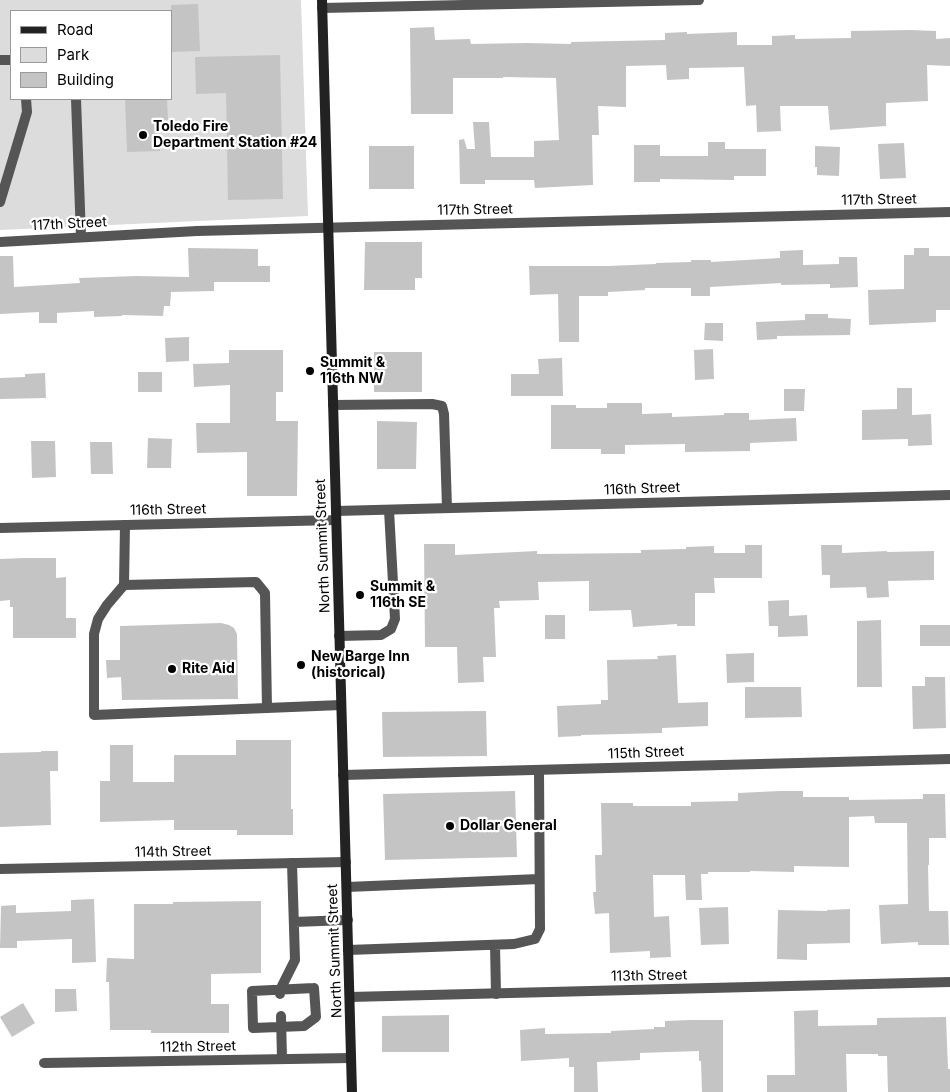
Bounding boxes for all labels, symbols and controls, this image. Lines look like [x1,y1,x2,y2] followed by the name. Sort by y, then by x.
[10,10,172,100] legend
[57,20,93,39] text: Road
[57,45,89,64] text: Park
[57,70,114,89] text: Building
[153,119,317,152] place label: Toledo Fire Department Station #24
[137,129,149,141] marker: Toledo Fire Department Station #24
[841,191,917,209] street label: 117th Street
[437,201,513,219] street label: 117th Street
[31,214,107,234] street label: 117th Street
[320,355,385,388] place label: Summit & 116th NW
[304,365,316,377] marker: Summit & 116th NW
[312,479,334,613] street label: North Summit Street
[604,479,680,499] street label: 116th Street
[130,501,206,519] street label: 116th Street
[370,579,435,612] place label: Summit & 116th SE
[354,589,366,601] marker: Summit & 116th SE
[311,649,410,682] place label: New Barge Inn (historical)
[295,659,307,671] marker: New Barge Inn (historical)
[182,661,235,677] place label: Rite Aid
[166,663,178,675] marker: Rite Aid
[608,743,684,763] street label: 115th Street
[460,818,557,834] place label: Dollar General
[444,820,456,832] marker: Dollar General
[134,843,212,861] street label: 114th Street
[324,884,346,1018] street label: North Summit Street
[611,967,687,985] street label: 113th Street
[160,1038,236,1056] street label: 112th Street

